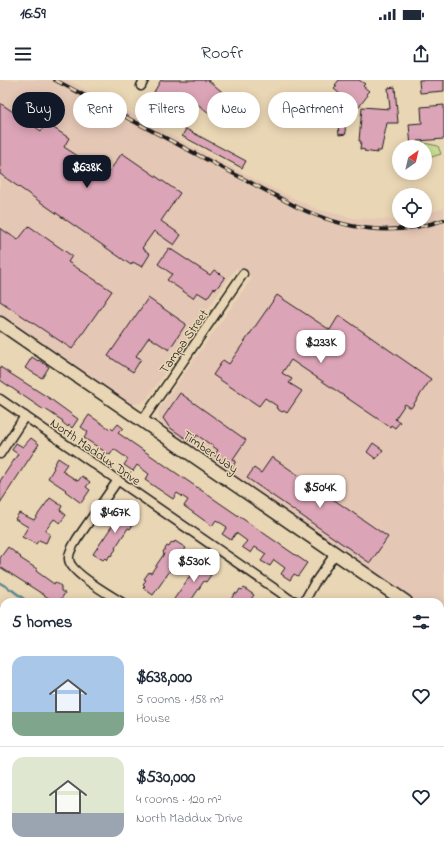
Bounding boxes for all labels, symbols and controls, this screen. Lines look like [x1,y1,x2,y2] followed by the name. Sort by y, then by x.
[20,3,46,25] text: 16:59
[201,41,243,67] text: Roofr
[12,43,34,65] icon: menu
[410,43,432,65] icon: share
[12,92,65,128] chip: Buy
[73,92,127,128] chip: Rent
[135,92,199,128] chip: Filters
[207,92,260,128] chip: New
[268,92,358,128] chip: Apartment
[392,140,432,180] north arrow
[392,140,432,228] map controls
[59,155,115,189] pin: $638K
[72,158,102,177] text: $638K
[392,188,432,228] button: locate
[155,305,214,378] street label: Tampa Street
[293,330,349,364] pin: $233K
[305,333,337,352] text: $233K
[46,414,144,491] street label: North Maddux Drive
[178,426,242,479] street label: Timber Way
[292,475,348,509] pin: $504K
[304,478,336,497] text: $504K
[87,500,143,534] pin: $467K
[100,503,130,522] text: $467K
[166,549,222,583] pin: $530K
[178,552,210,571] text: $530K
[12,610,72,635] text: 5 homes
[410,611,432,633] icon: filters
[136,665,192,690] text: $638,000
[44,672,92,720] icon: home
[410,685,432,707] icon: heart
[136,690,224,709] text: 5 rooms · 158 m²
[136,709,170,728] text: House
[136,765,195,790] text: $530,000
[44,773,92,821] icon: home
[410,786,432,808] icon: heart
[136,790,222,809] text: 4 rooms · 120 m²
[136,809,243,828] text: North Maddux Drive

